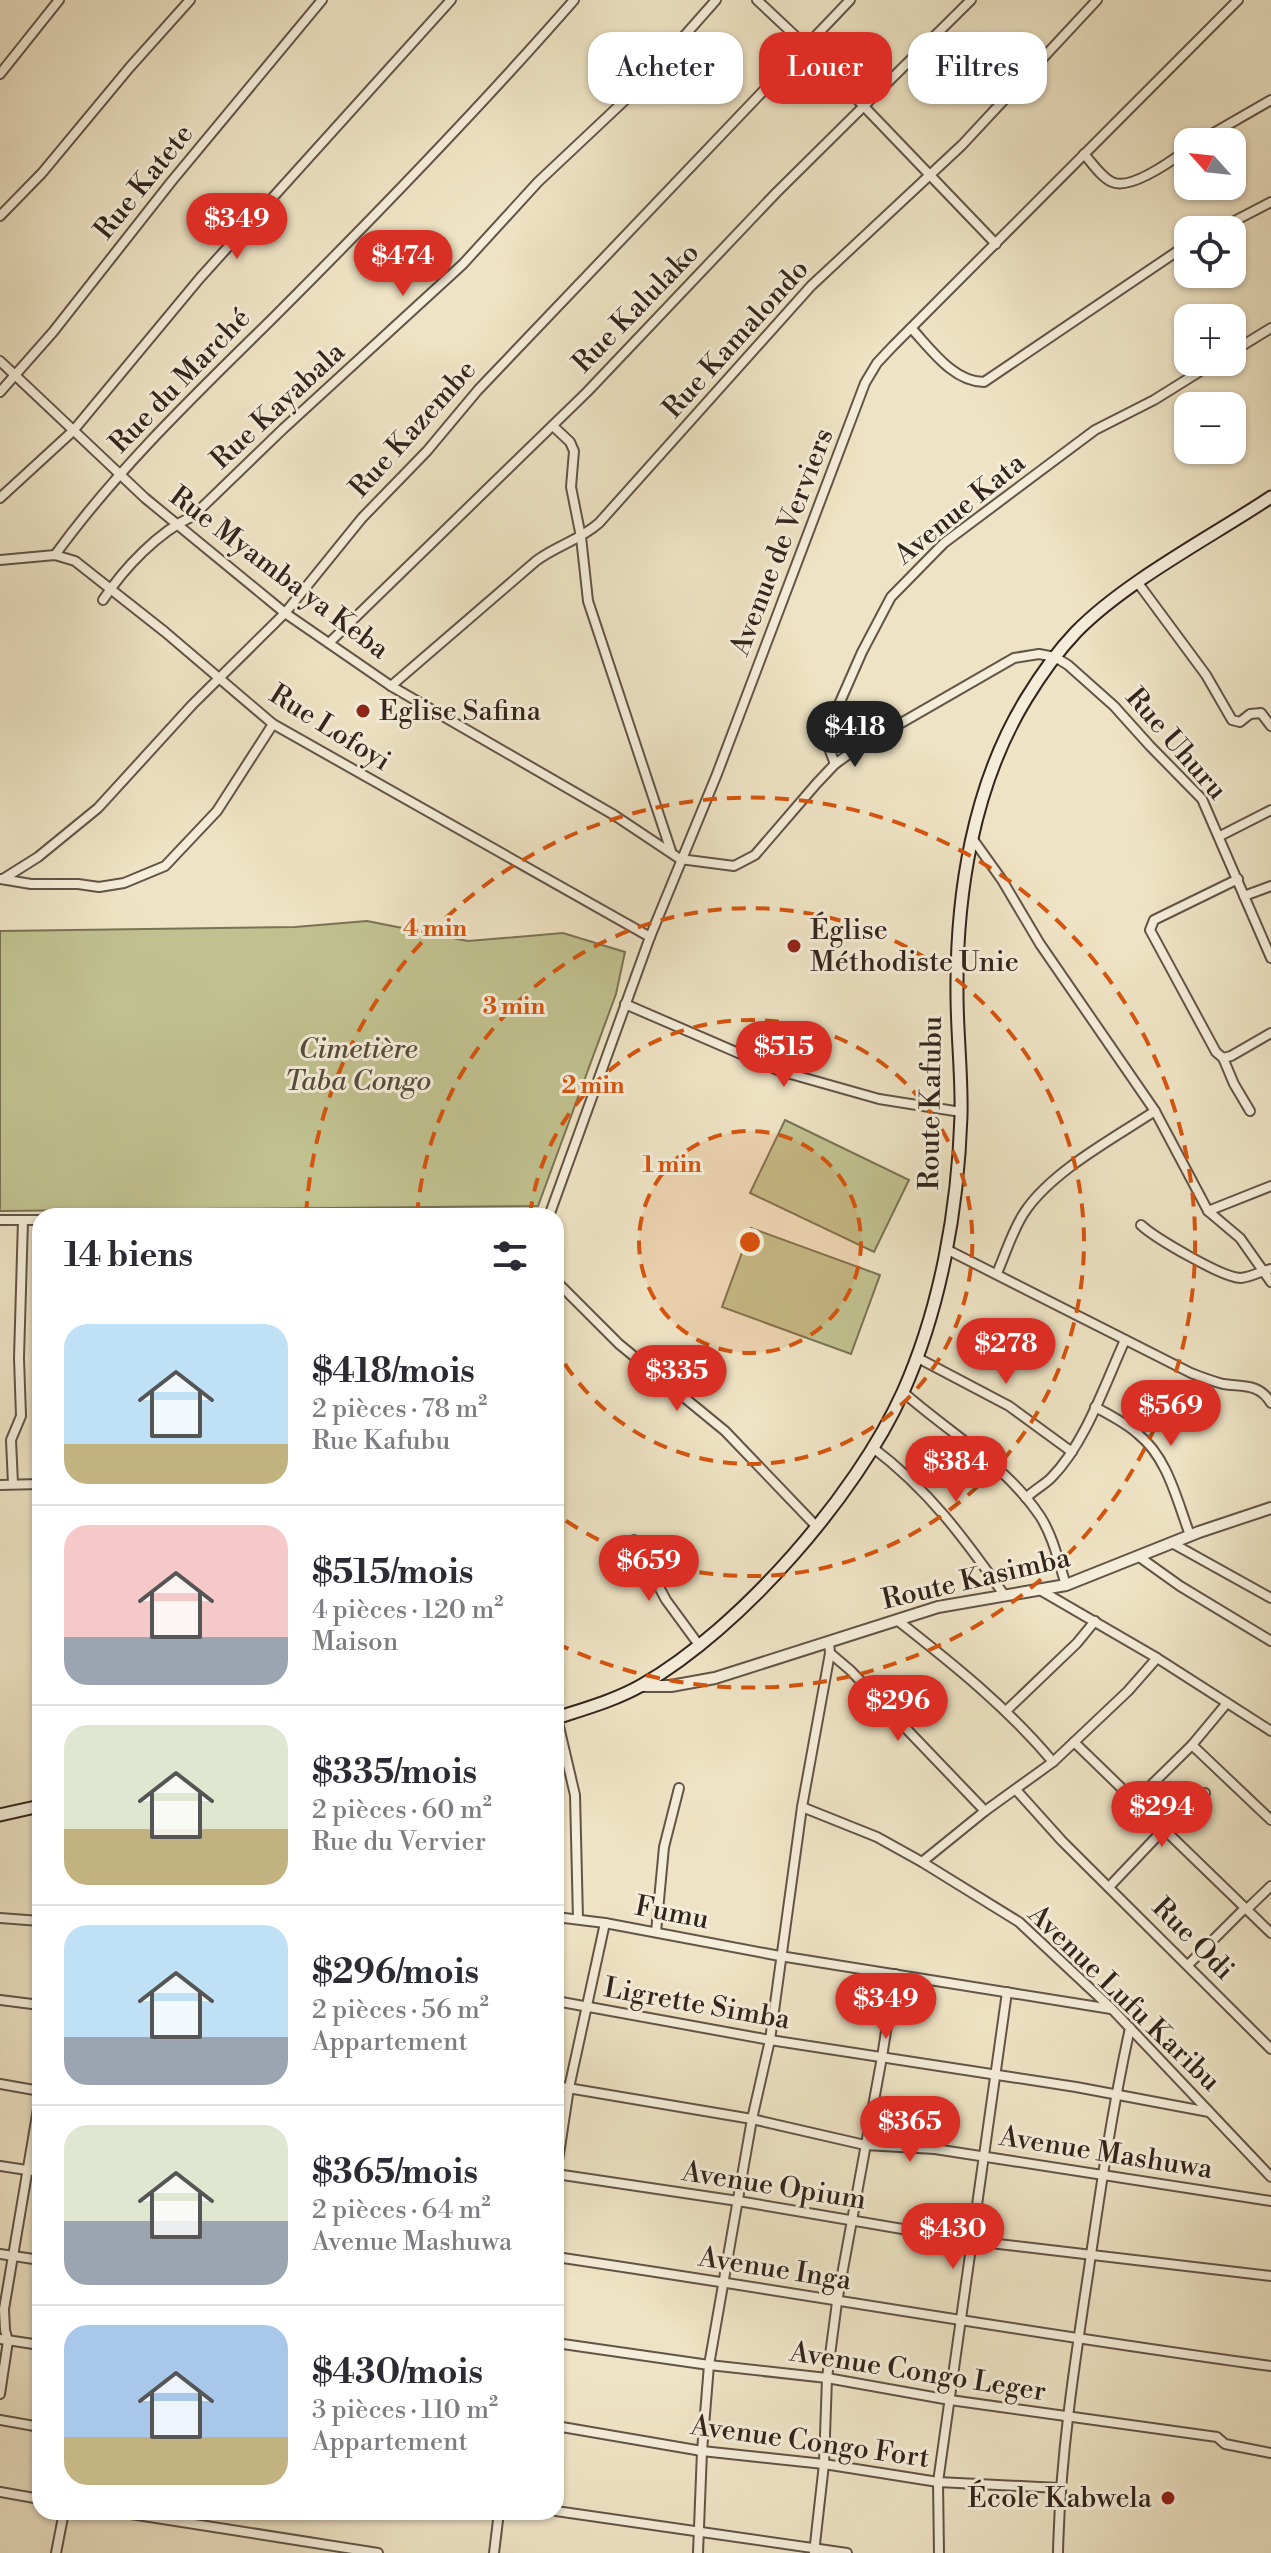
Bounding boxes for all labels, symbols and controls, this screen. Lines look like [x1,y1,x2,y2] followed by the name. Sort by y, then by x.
[588,32,743,104] chip: Acheter
[759,32,892,104] chip: Louer
[908,32,1047,104] chip: Filtres
[87,117,201,247] street label: Rue Katete
[1174,128,1246,200] north arrow
[1174,128,1246,464] map controls
[190,193,284,261] pin: $349
[204,203,270,235] text: $349
[1174,216,1246,288] button: locate
[356,230,450,298] pin: $474
[565,236,707,380] street label: Rue Kalulako
[372,240,434,272] text: $474
[655,252,817,426] street label: Rue Kamalondo
[102,301,258,461] street label: Rue du Marché
[1174,304,1246,376] button: +
[204,334,353,477] street label: Rue Kayabala
[342,353,484,505] street label: Rue Kazembe
[1174,392,1246,464] button: −
[722,423,841,661] street label: Avenue de Verviers
[887,445,1033,573] street label: Avenue Kata
[162,479,396,668] street label: Rue Myamba ya Keba
[263,677,397,779] street label: Rue Lofoyi
[1118,681,1234,807] street label: Rue Uhuru
[379,694,542,729] place label: Eglise Safina
[808,701,902,769] pin: $418
[354,702,372,720] marker: Eglise Safina
[824,711,886,743] text: $418
[810,911,1019,980] place label: Église Méthodiste Unie
[403,914,467,944] text: 4 min
[785,937,803,955] marker: Église Méthodiste Unie
[483,992,546,1022] text: 3 min
[912,1016,950,1190] street label: Route Kafubu
[737,1021,831,1089] pin: $515
[754,1031,814,1063] text: $515
[285,1032,431,1099] park label: Cimetière Taba Congo
[561,1071,625,1101] text: 2 min
[642,1150,702,1180] text: 1 min
[736,1228,764,1256] centre of rings
[488,1234,532,1278] icon: filters
[64,1235,193,1277] text: 14 biens
[959,1318,1053,1386] pin: $278
[975,1328,1037,1360] text: $278
[630,1345,724,1413] pin: $335
[312,1351,475,1393] text: $418/mois
[646,1355,708,1387] text: $335
[128,1356,224,1452] icon: home
[1124,1380,1218,1448] pin: $569
[1139,1390,1203,1422] text: $569
[312,1393,487,1425] text: 2 pièces · 78 m²
[312,1425,450,1457] text: Rue Kafubu
[909,1436,1003,1504] pin: $384
[923,1446,989,1478] text: $384
[602,1535,696,1603] pin: $659
[878,1540,1074,1618] street label: Route Kasimba
[617,1545,681,1577] text: $659
[312,1552,474,1594] text: $515/mois
[128,1557,224,1653] icon: home
[312,1594,503,1626] text: 4 pièces · 120 m²
[312,1626,398,1658] text: Maison
[851,1675,945,1743] pin: $296
[866,1685,930,1717] text: $296
[312,1752,477,1794] text: $335/mois
[128,1757,224,1853] icon: home
[1115,1781,1209,1849] pin: $294
[1129,1791,1195,1823] text: $294
[312,1794,492,1826] text: 2 pièces · 60 m²
[312,1826,486,1858] text: Rue du Vervier
[632,1889,712,1937] street label: Fumu
[1144,1890,1242,1988] street label: Rue Odi
[1020,1897,1228,2099] street label: Avenue Lufu Karibu
[312,1952,479,1994] text: $296/mois
[128,1957,224,2053] icon: home
[601,1970,794,2038] street label: Ligrette Simba
[839,1973,933,2041] pin: $349
[853,1983,919,2015] text: $349
[312,1994,489,2026] text: 2 pièces · 56 m²
[312,2026,468,2058] text: Appartement
[863,2096,957,2164] pin: $365
[878,2106,942,2138] text: $365
[996,2119,1216,2187] street label: Avenue Mashuwa
[312,2152,478,2194] text: $365/mois
[678,2154,869,2218] street label: Avenue Opium
[128,2157,224,2253] icon: home
[312,2194,491,2226] text: 2 pièces · 64 m²
[906,2203,1000,2271] pin: $430
[919,2213,987,2245] text: $430
[312,2226,512,2258] text: Avenue Mashuwa
[695,2240,855,2298] street label: Avenue Inga
[786,2334,1049,2410] street label: Avenue Congo Leger
[312,2352,483,2394] text: $430/mois
[128,2357,224,2453] icon: home
[312,2394,498,2426] text: 3 pièces · 110 m²
[687,2408,932,2476] street label: Avenue Congo Fort
[312,2426,468,2458] text: Appartement
[967,2479,1153,2516] place label: École Kabwela
[1159,2489,1177,2507] marker: École Kabwela

